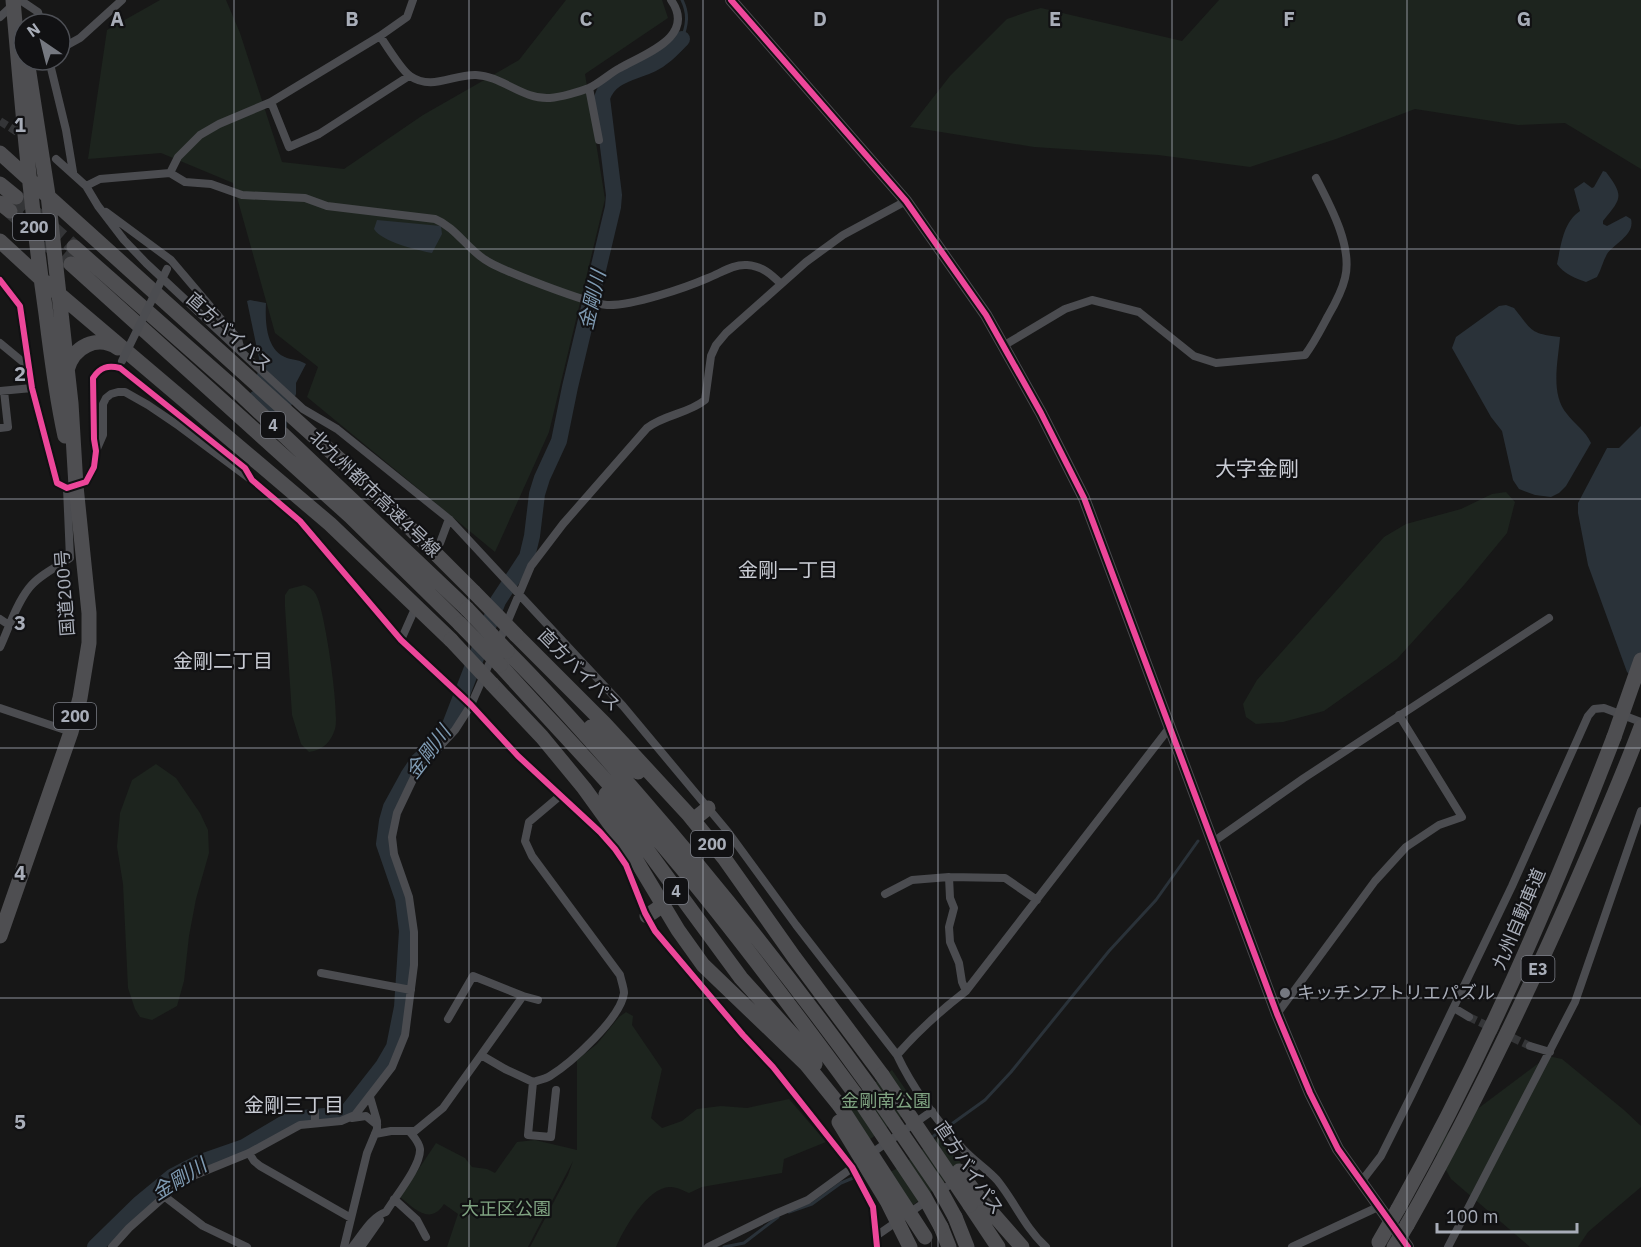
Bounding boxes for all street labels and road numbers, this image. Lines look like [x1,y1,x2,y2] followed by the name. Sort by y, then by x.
[13,214,55,240] road number: 200
[182,287,277,376] street label: 直方バイパス
[261,412,285,438] road number: 4
[305,425,445,562] street label: 北九州都市高速4号線
[50,549,79,637] street label: 国道200号
[533,623,626,716] street label: 直方バイパス
[54,703,96,729] road number: 200
[691,831,733,857] road number: 200
[1487,865,1550,973] street label: 九州自動車道
[664,878,688,904] road number: 4
[1522,956,1554,982] road number: E3
[930,1117,1009,1219] street label: 直方バイパス

